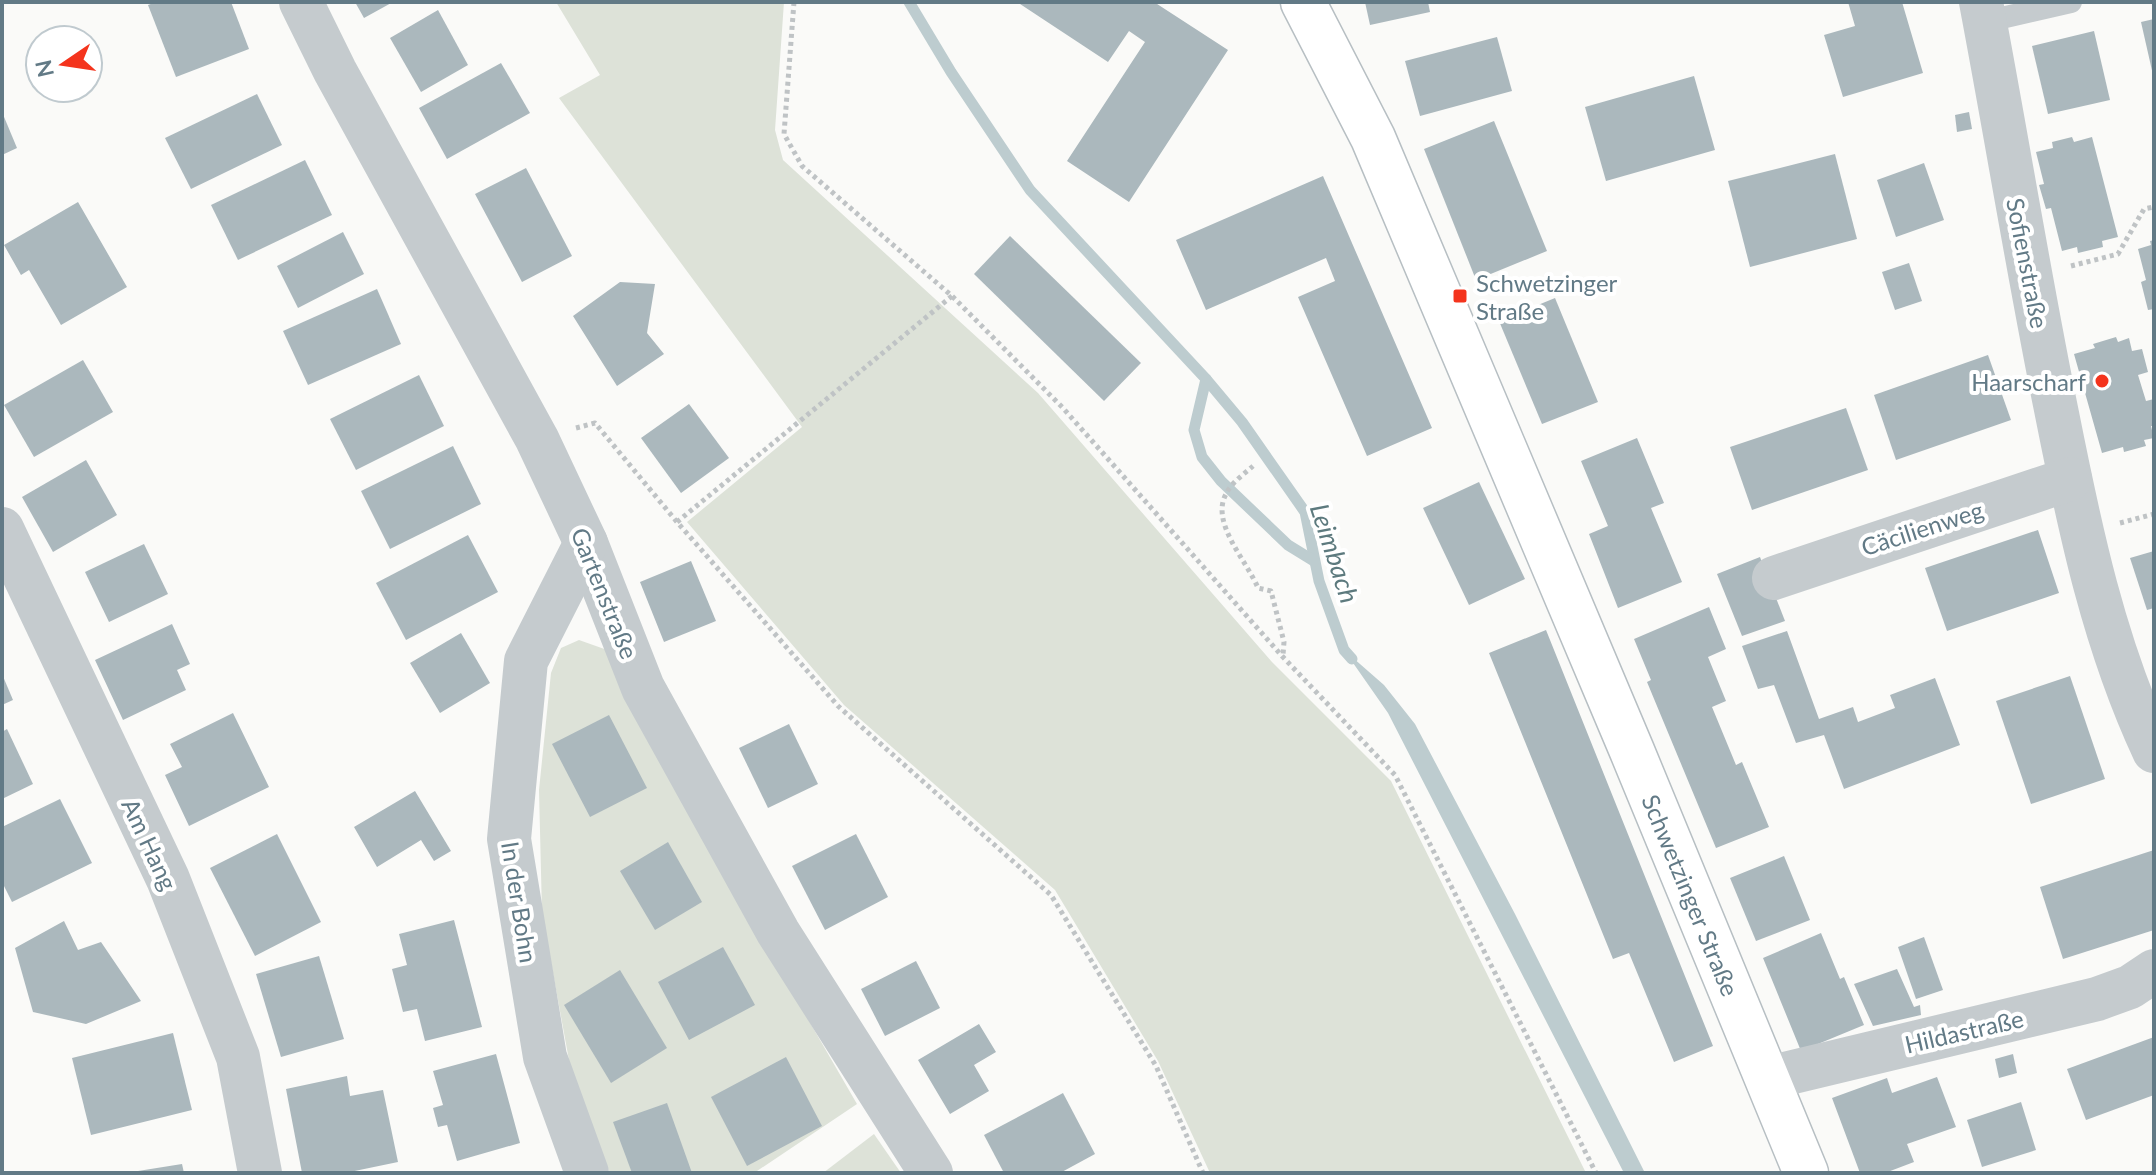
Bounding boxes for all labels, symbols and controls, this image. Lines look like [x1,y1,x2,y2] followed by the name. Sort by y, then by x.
[24,24,104,104] north arrow
[29,57,59,80] text: N
[2001,195,2055,331] street label: Sofienstraße
[1476,268,1618,325] place label: Schwetzinger Straße
[1451,287,1469,305] marker: Schwetzinger Straße
[1971,367,2087,396] place label: Haarscharf
[2093,372,2111,390] marker: Haarscharf
[1857,495,1987,561] street label: Cäcilienweg
[1304,499,1366,607] water label: Leimbach
[566,523,644,663] street label: Gartenstraße
[1637,790,1746,1000] street label: Schwetzinger Straße
[116,794,184,894] street label: Am Hang
[496,839,544,965] street label: In der Bohn
[1902,1003,2026,1059] street label: Hildastraße

